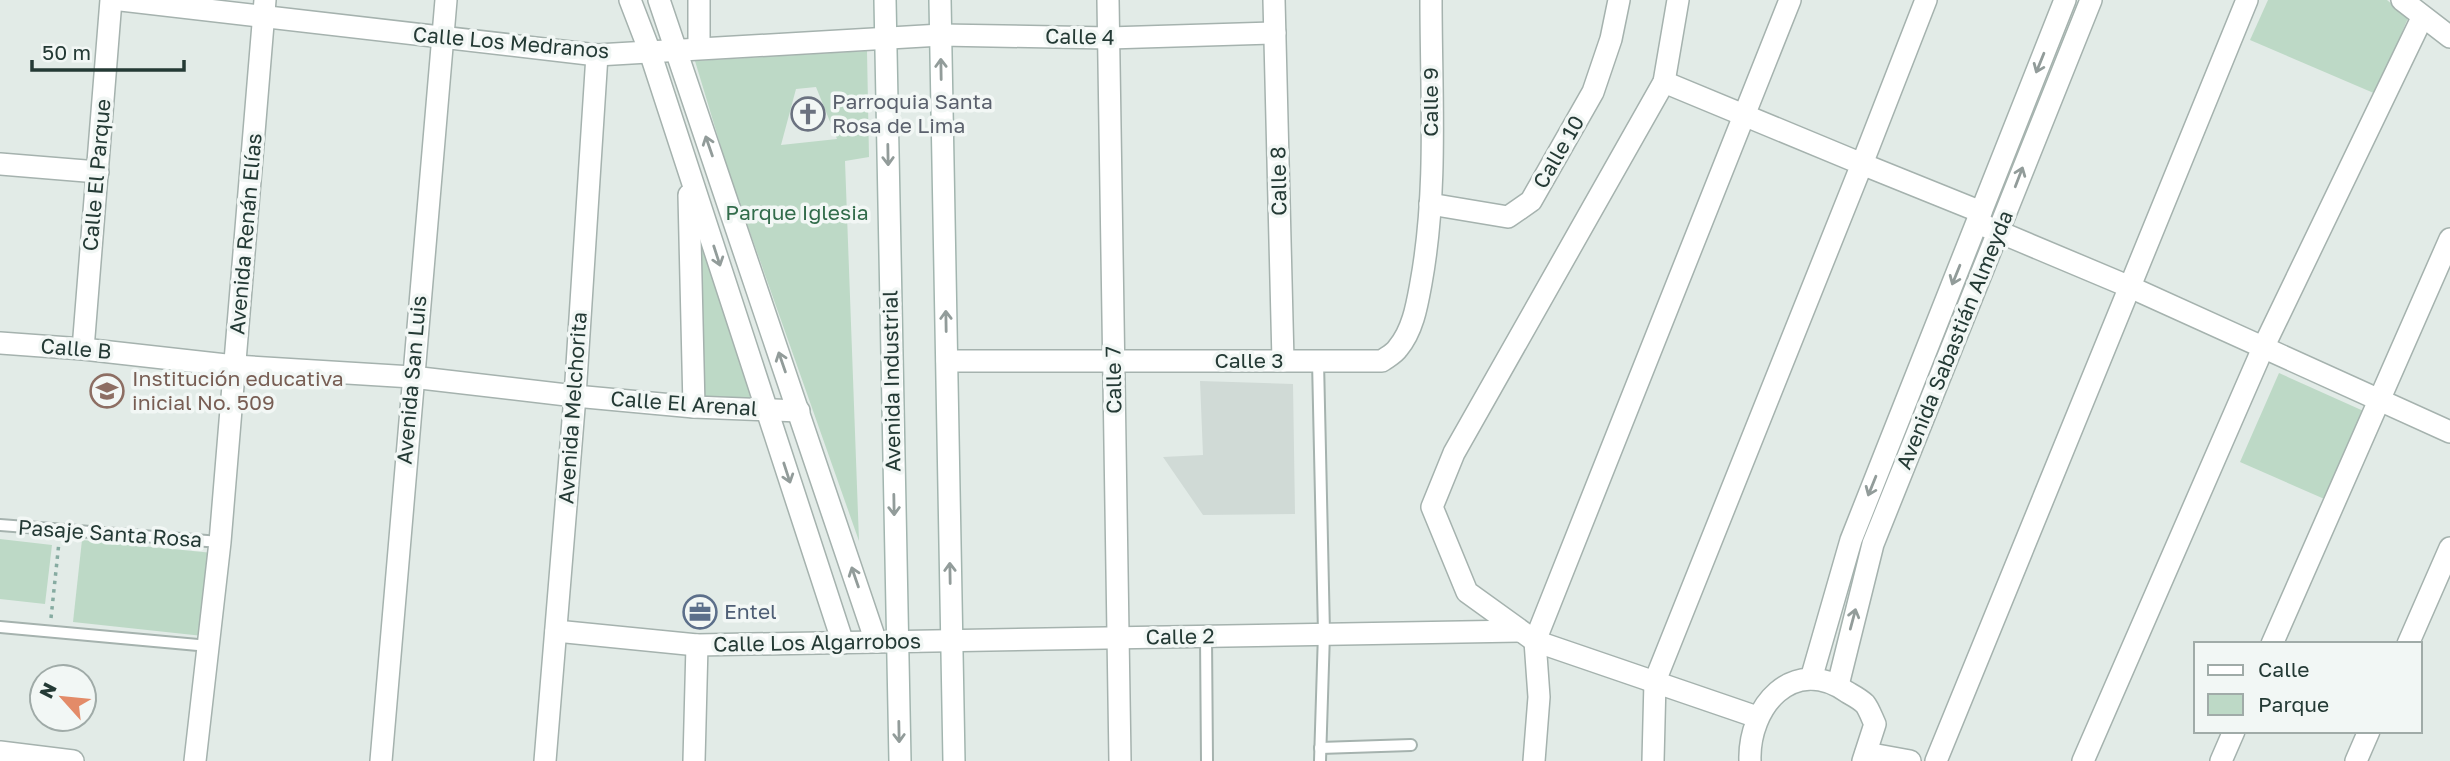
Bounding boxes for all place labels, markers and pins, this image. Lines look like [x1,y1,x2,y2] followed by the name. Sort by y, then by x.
[832,88,993,138] place label: Parroquia Santa Rosa de Lima
[789,95,827,133] church icon: Parroquia Santa Rosa de Lima
[132,365,344,415] place label: Institución educativa inicial No. 509
[88,372,126,410] school or university icon: Institución educativa inicial No. 509
[681,593,719,631] office icon: Entel
[724,598,777,624] place label: Entel

